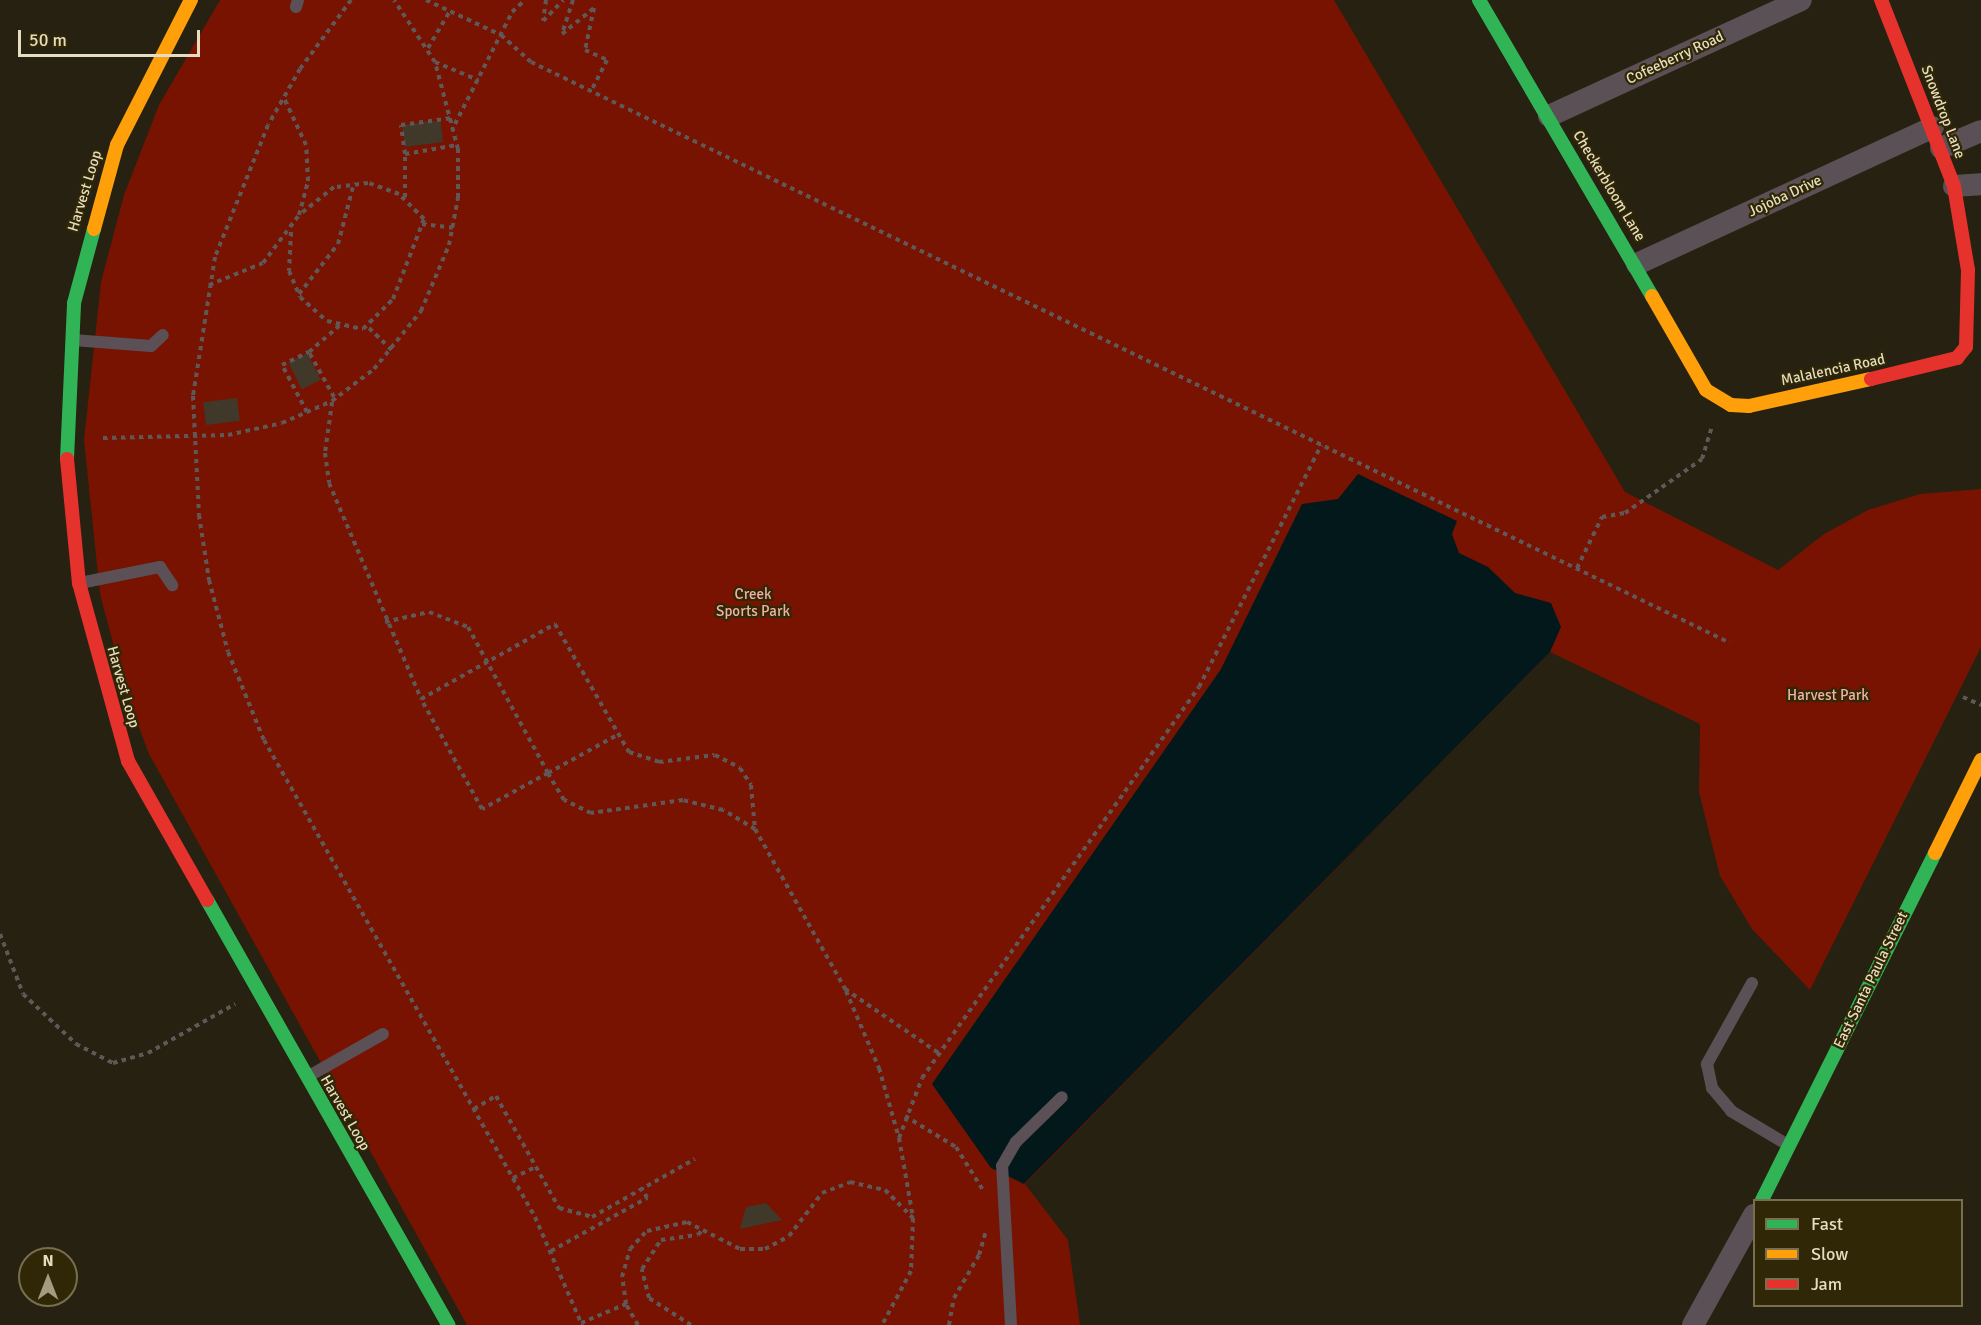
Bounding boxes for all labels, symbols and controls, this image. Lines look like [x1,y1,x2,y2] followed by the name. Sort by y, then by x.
[21,18,202,56] scale bar
[1623,27,1727,89] street label: Cofeeberry Road
[29,29,67,51] text: 50 m
[1917,63,1969,161] street label: Snowdrop Lane
[1569,127,1649,245] street label: Checkerbloom Lane
[64,148,106,234] street label: Harvest Loop
[1745,171,1825,221] street label: Jojoba Drive
[1779,350,1887,390] street label: Malalencia Road
[716,585,790,620] park label: Creek Sports Park
[103,644,143,730] street label: Harvest Loop
[1787,687,1869,705] park label: Harvest Park
[1830,909,1912,1051] street label: East Santa Paula Street
[316,1072,374,1154] street label: Harvest Loop
[1753,1199,1963,1307] legend
[1811,1213,1843,1235] text: Fast
[1811,1243,1848,1265] text: Slow
[18,1247,78,1307] north arrow
[42,1251,54,1271] text: N
[1811,1273,1842,1295] text: Jam

